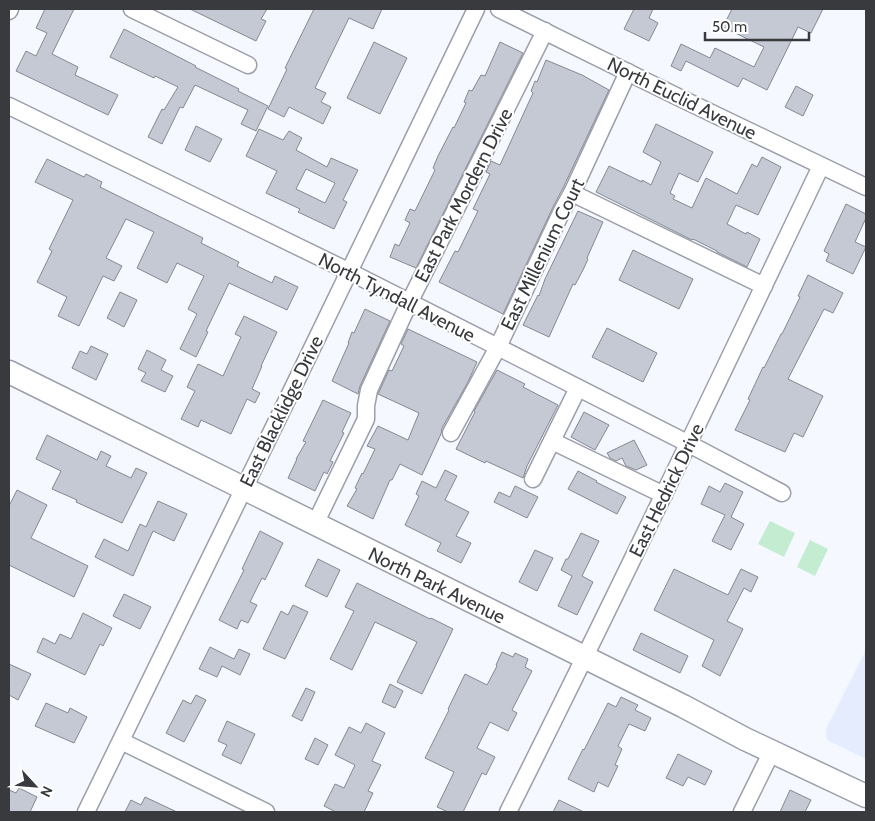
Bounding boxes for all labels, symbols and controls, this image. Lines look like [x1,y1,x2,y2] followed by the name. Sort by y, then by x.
[705,10,809,42] scale bar
[712,18,747,36] text: 50 m
[604,52,760,145] street label: North Euclid Avenue
[410,104,517,286] street label: East Park Mordern Drive
[496,174,589,334] street label: East Millenium Court
[315,248,479,347] street label: North Tyndall Avenue
[235,332,328,491] street label: East Blacklidge Drive
[624,419,709,561] street label: East Hedrick Drive
[365,542,509,629] street label: North Park Avenue
[10,761,60,811] north arrow
[36,783,57,800] text: N

